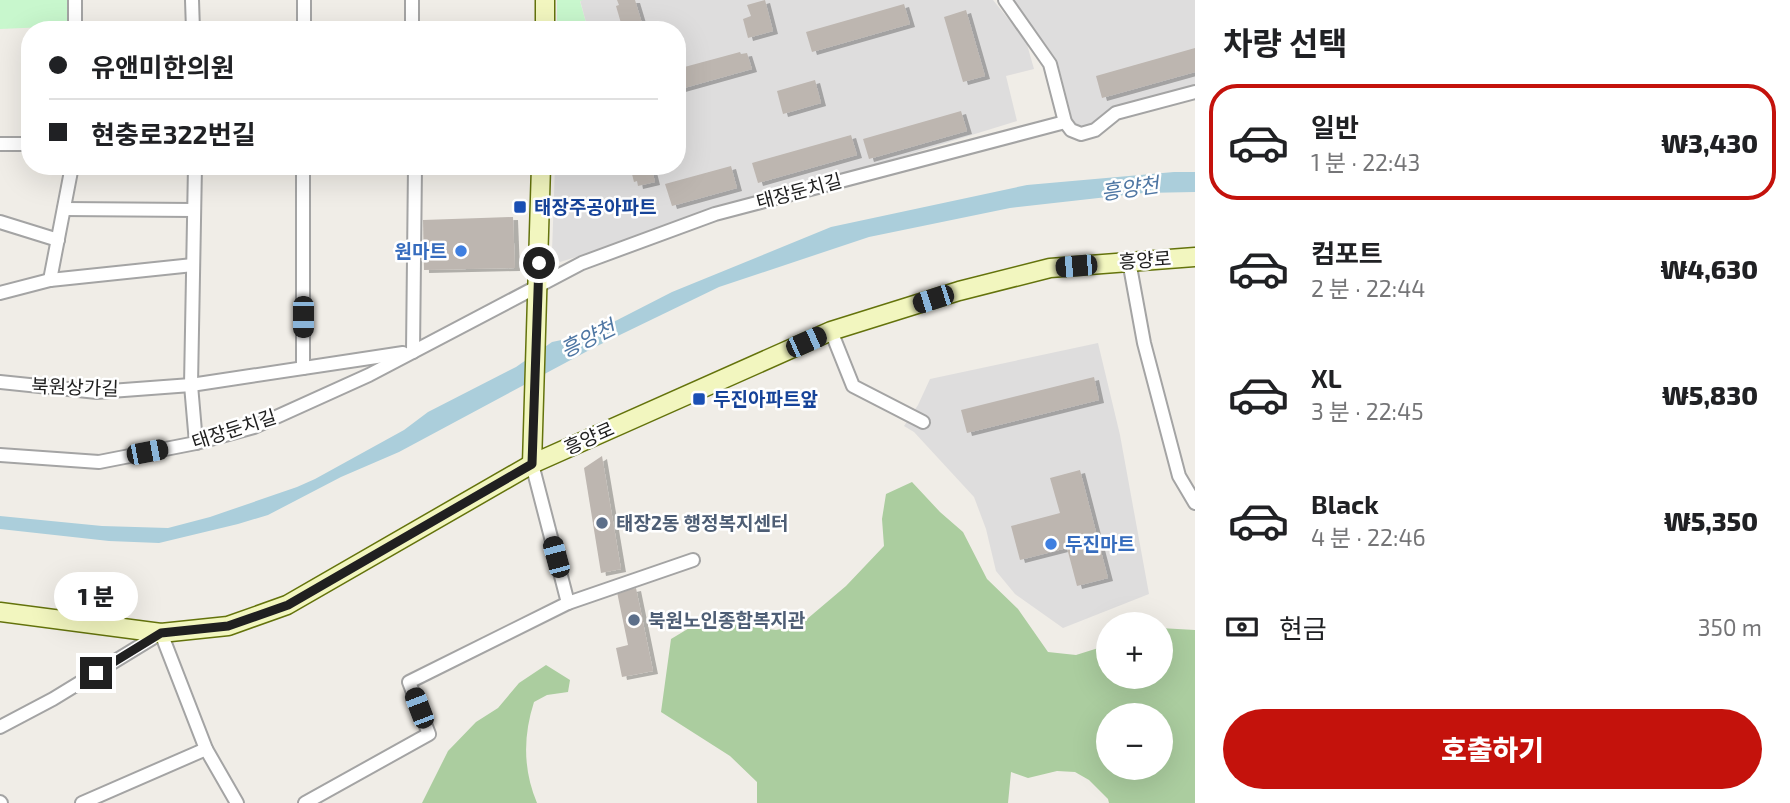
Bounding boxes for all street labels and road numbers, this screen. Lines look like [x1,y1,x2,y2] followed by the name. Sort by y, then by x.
[754,168,844,213] street label: 태장둔치길
[1118,246,1172,273] street label: 흥양로
[31,373,119,400] street label: 북원상가길
[189,404,279,453] street label: 태장둔치길
[560,416,617,459] street label: 흥양로

